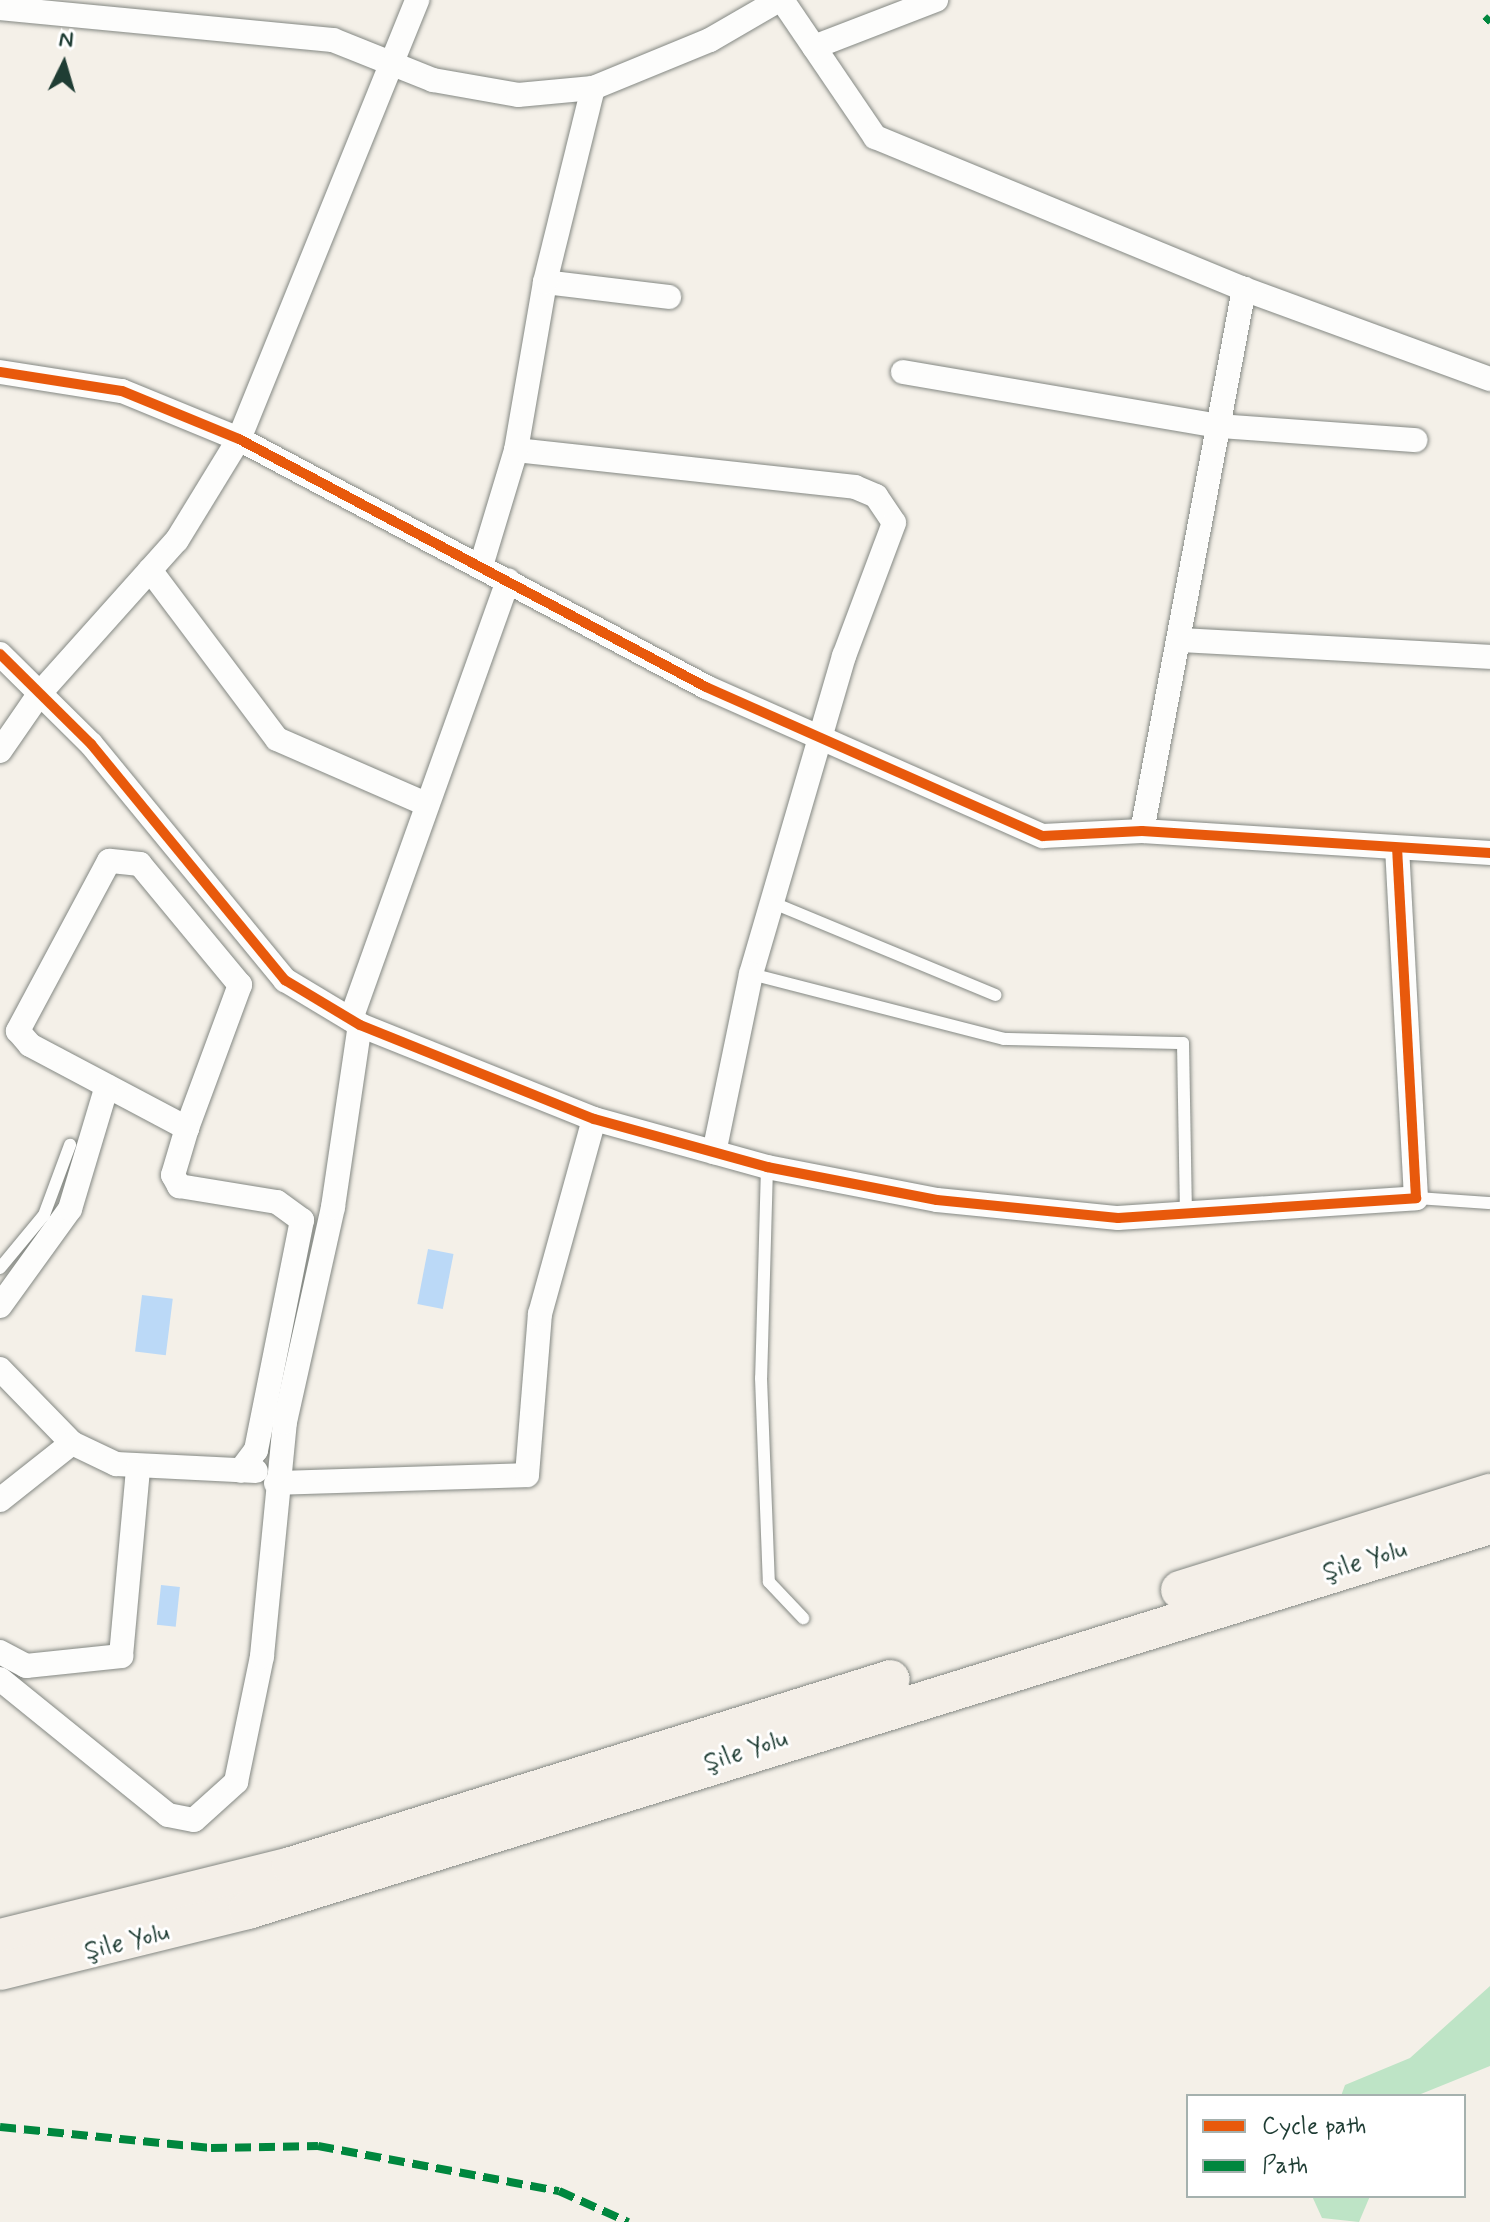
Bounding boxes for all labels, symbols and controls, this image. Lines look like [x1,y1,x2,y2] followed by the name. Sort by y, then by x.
[24,24,104,104] north arrow
[58,26,75,55] text: N
[1318,1534,1412,1590] street label: Şile Yolu
[699,1724,793,1780] street label: Şile Yolu
[80,1917,174,1969] street label: Şile Yolu
[1186,2094,1466,2198] legend
[1262,2111,1367,2142] text: Cycle path
[1262,2151,1308,2182] text: Path

